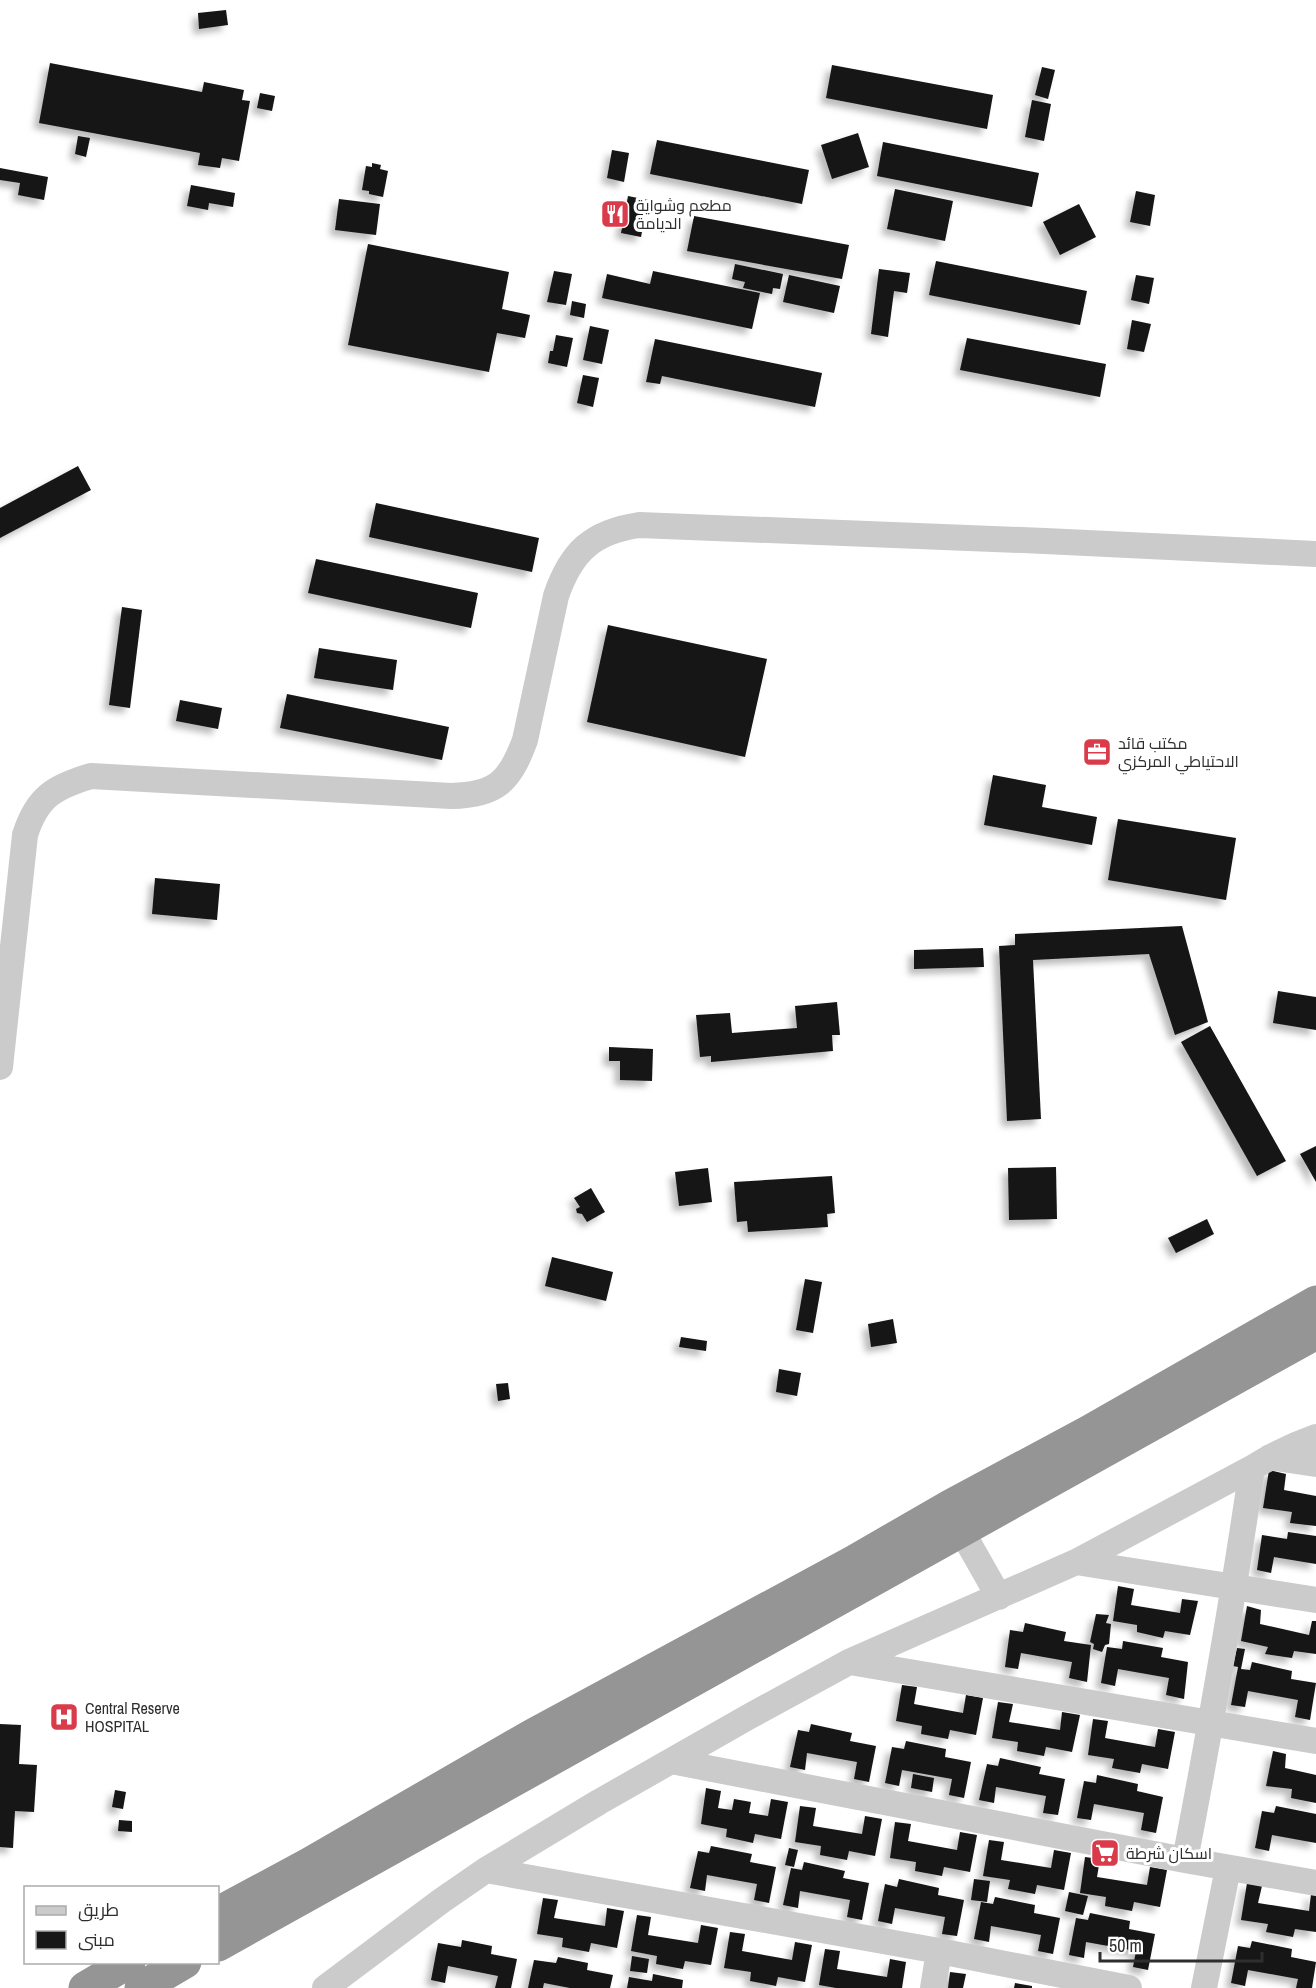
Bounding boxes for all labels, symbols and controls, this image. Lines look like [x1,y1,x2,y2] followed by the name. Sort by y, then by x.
[636,194,732,234] place label: مطعم وشواية الديامة
[599,198,631,230] restaurant icon: مطعم وشواية الديامة
[1118,732,1239,775] place label: مكتب قائد الاحتياطي المركزي
[1081,736,1113,768] office icon: مكتب قائد الاحتياطي المركزي
[85,1697,180,1737] place label: Central Reserve HOSPITAL
[48,1701,80,1733] hospital icon: Central Reserve HOSPITAL
[1089,1837,1121,1869] supermarket icon: اسكان شرطة
[1126,1842,1212,1864] place label: اسكان شرطة
[24,1886,219,1964] legend
[78,1897,119,1922] text: طريق
[1100,1925,1262,1963] scale bar
[78,1927,115,1952] text: مبنى
[1109,1933,1142,1958] text: 50 m

